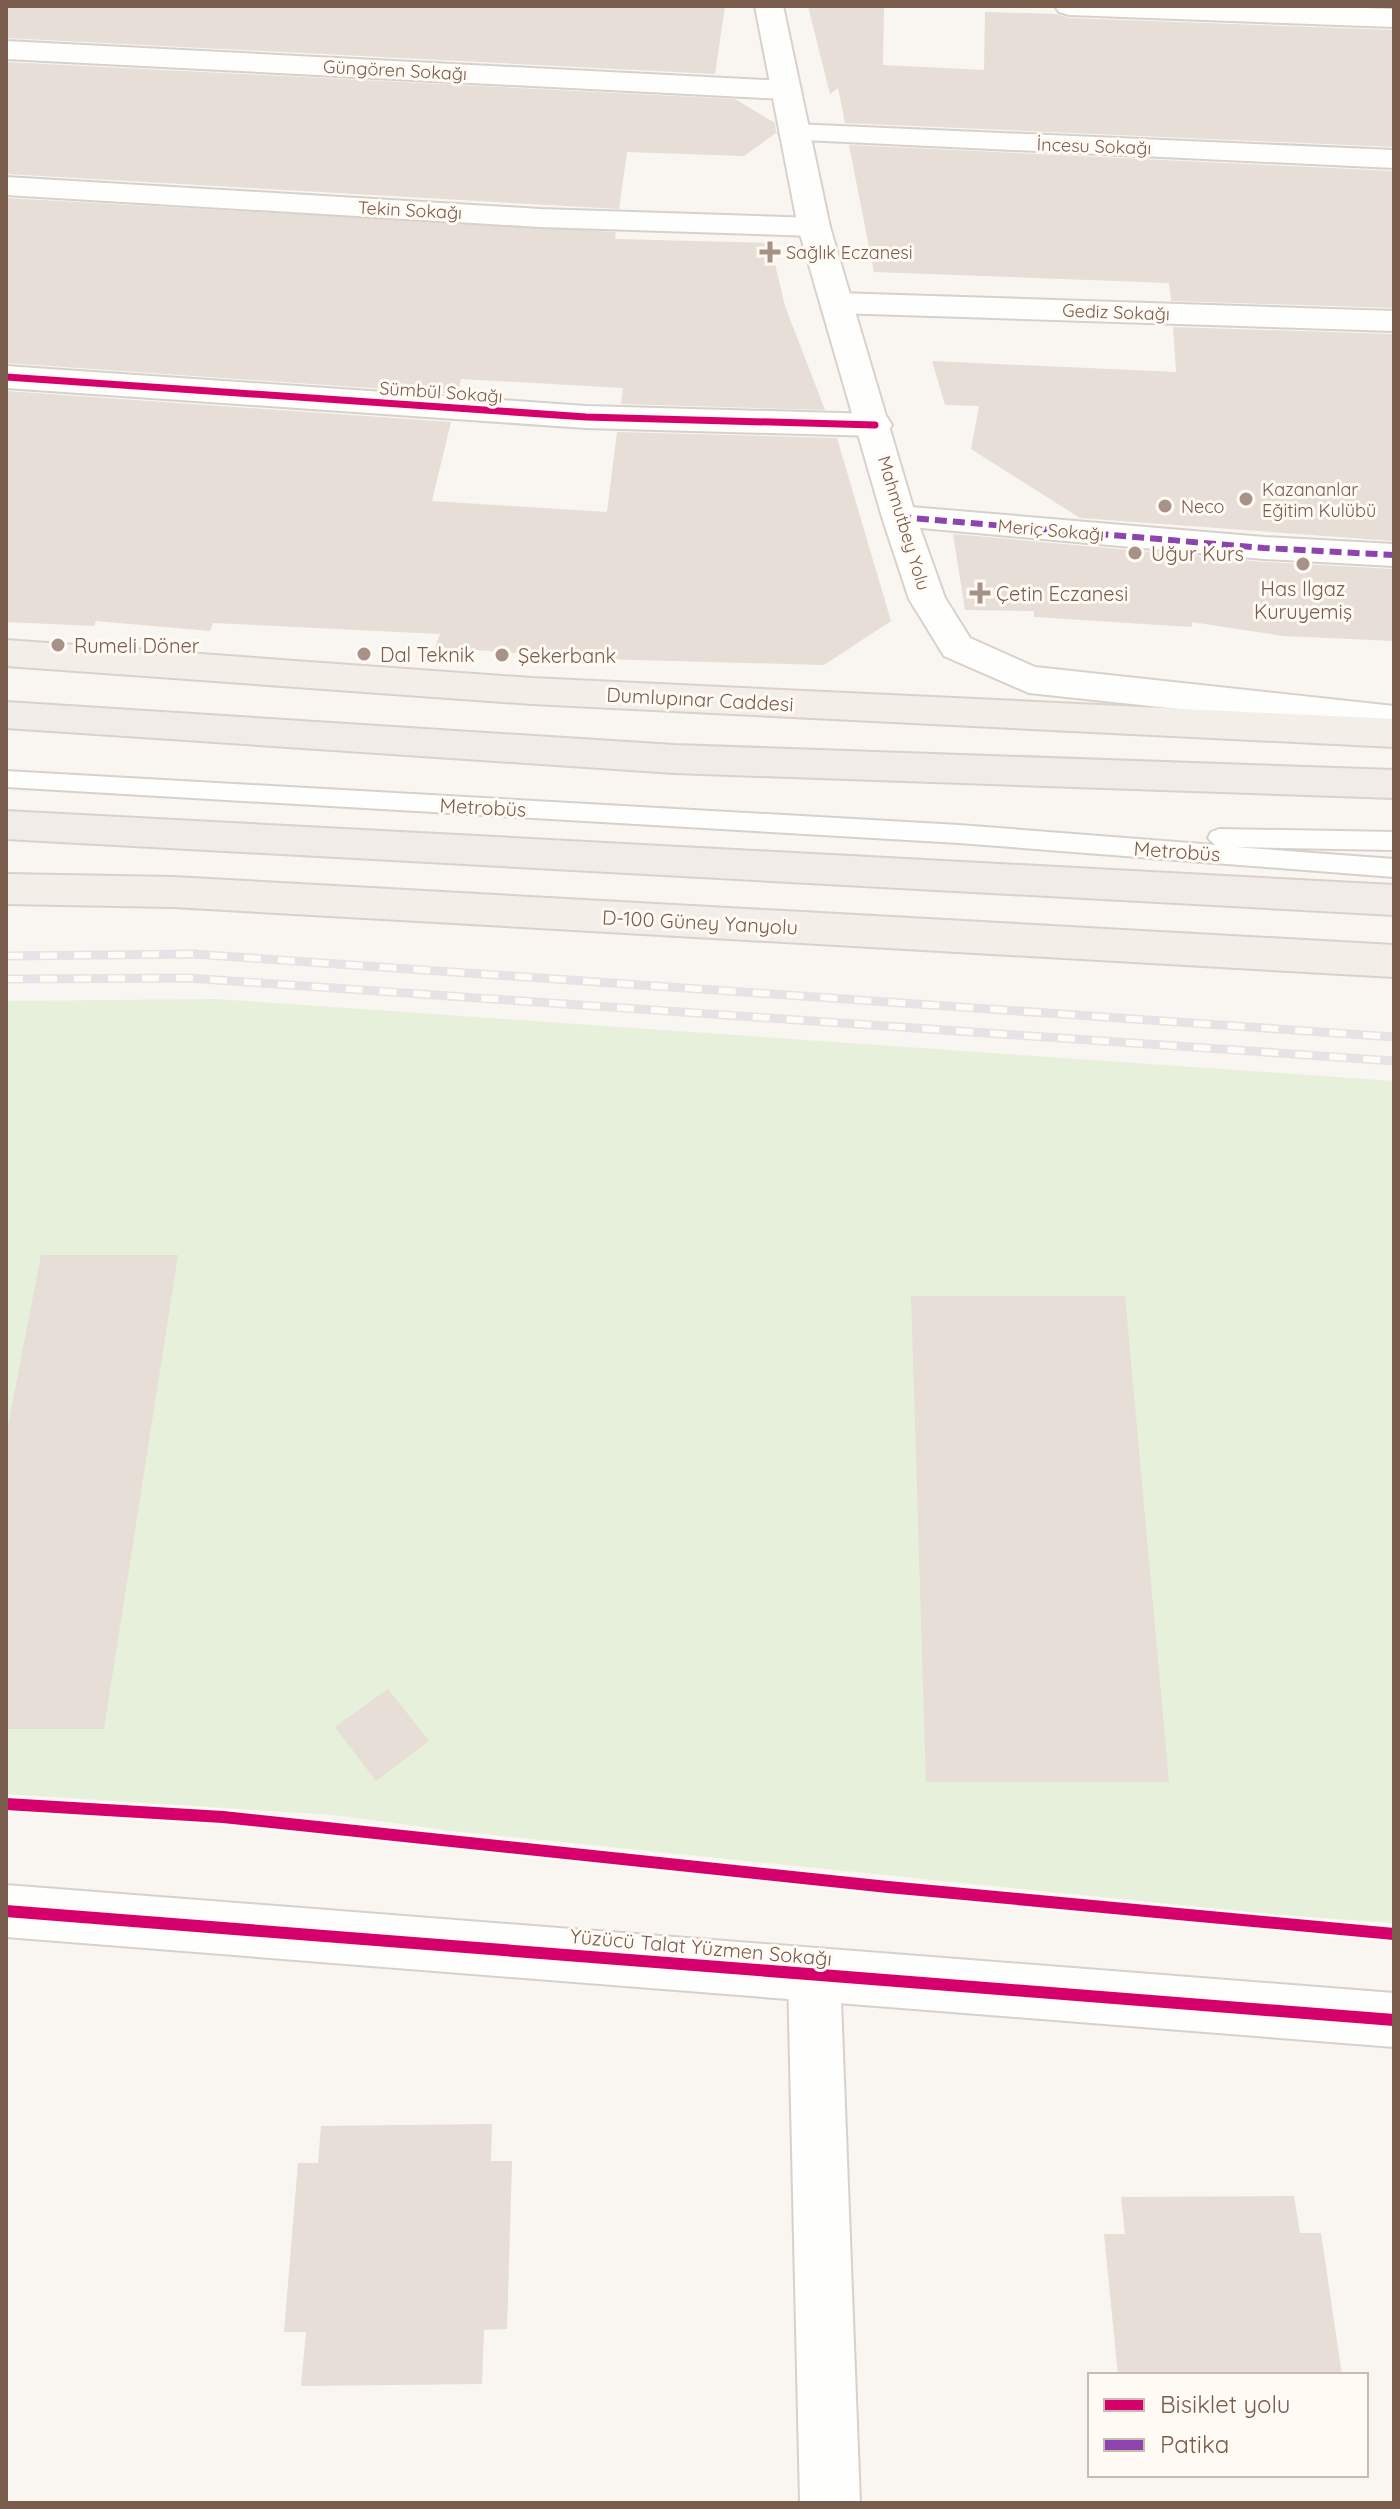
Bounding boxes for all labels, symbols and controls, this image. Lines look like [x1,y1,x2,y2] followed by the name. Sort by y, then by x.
[323,55,467,85] street label: Güngören Sokağı
[1036,133,1152,159] street label: İncesu Sokağı
[357,196,463,224] street label: Tekin Sokağı
[786,241,913,264] place label: Sağlık Eczanesi
[761,243,779,261] marker: Sağlık Eczanesi
[1062,299,1170,325] street label: Gediz Sokağı
[379,376,503,408] street label: Sümbül Sokağı
[873,453,935,593] street label: Mahmutbey Yolu
[1262,478,1376,522] place label: Kazananlar Eğitim Kulübü
[1237,490,1255,508] marker: Kazananlar Eğitim Kulübü
[1181,495,1224,518] place label: Neco
[1156,497,1174,515] marker: Neco
[997,514,1105,546] street label: Meriç Sokağı
[1151,541,1244,566] place label: Uğur Kurs
[1126,544,1144,562] marker: Uğur Kurs
[1294,555,1312,573] marker: Has Ilgaz Kuruyemiş
[1254,576,1352,624] place label: Has Ilgaz Kuruyemiş
[996,581,1128,606] place label: Çetin Eczanesi
[971,584,989,602] marker: Çetin Eczanesi
[74,633,200,658] place label: Rumeli Döner
[49,636,67,654] marker: Rumeli Döner
[380,642,475,667] place label: Dal Teknik
[518,643,616,668] place label: Şekerbank
[355,645,373,663] marker: Dal Teknik
[493,646,511,664] marker: Şekerbank
[606,682,794,716] street label: Dumlupınar Caddesi
[439,792,527,822] street label: Metrobüs
[1133,836,1221,866] street label: Metrobüs
[601,904,799,940] street label: D-100 Güney Yanyolu
[569,1923,833,1971] street label: Yüzücü Talat Yüzmen Sokağı
[1088,2373,1368,2477] legend
[1160,2389,1290,2419] text: Bisiklet yolu
[1160,2429,1229,2459] text: Patika

